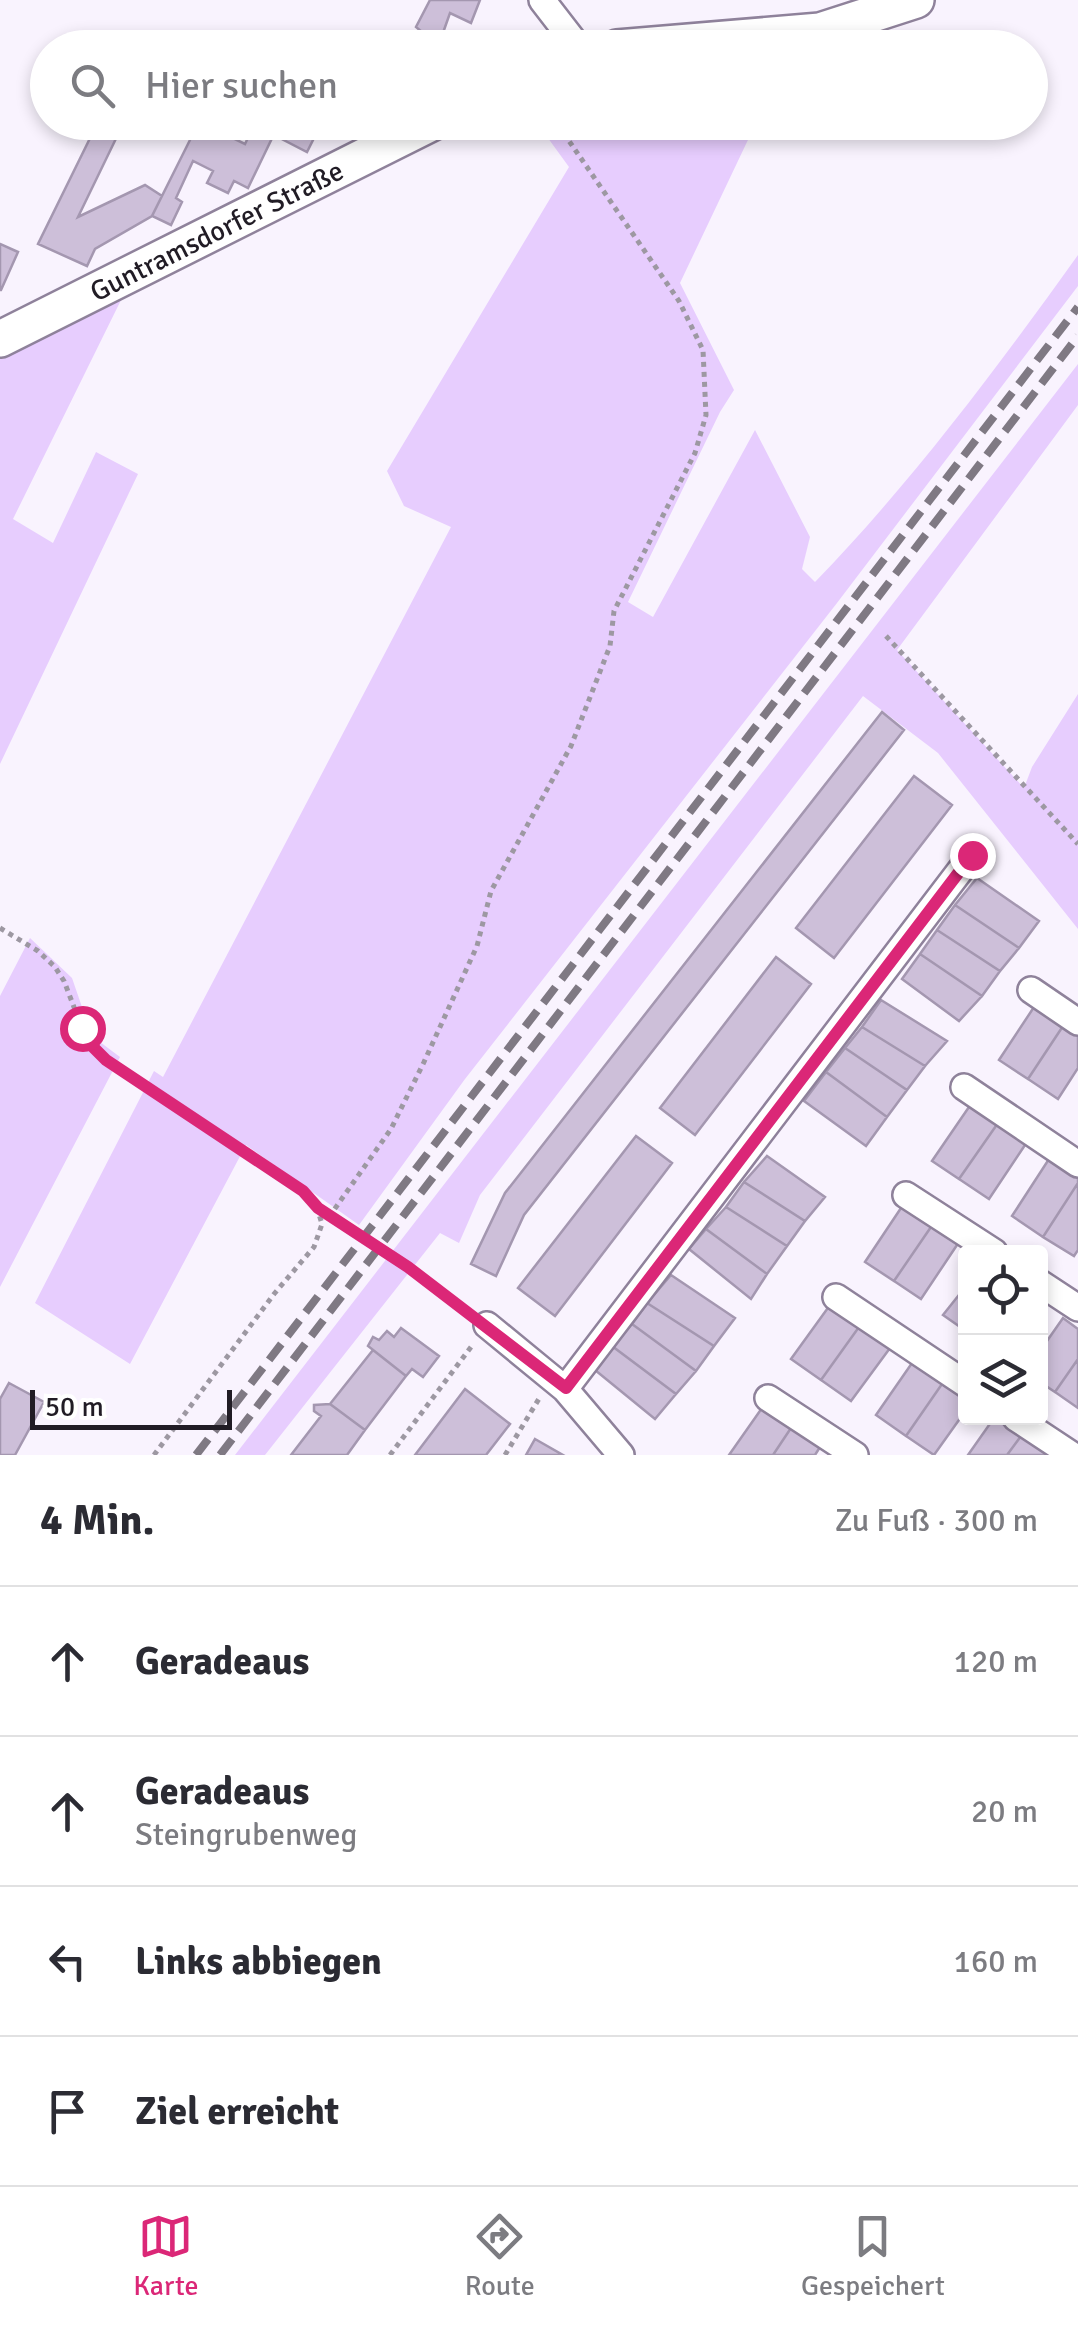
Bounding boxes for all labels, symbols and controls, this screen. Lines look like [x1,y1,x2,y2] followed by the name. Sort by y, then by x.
[30,30,1048,140] search box
[65,58,120,113] icon: search
[145,62,338,109] text: Hier suchen
[85,154,349,309] street label: Guntramsdorfer Straße
[950,833,996,879] route end
[60,1006,106,1052] route start
[958,1245,1048,1425] map controls
[958,1245,1048,1335] button: locate
[958,1335,1048,1425] button: layers
[30,1385,232,1430] scale bar
[45,1390,104,1424] text: 50 m
[40,1495,154,1546] text: 4 Min.
[835,1501,1038,1540] text: Zu Fuß · 300 m
[40,1634,95,1689] icon: ahead
[135,1638,309,1685] text: Geradeaus
[954,1642,1038,1681] text: 120 m
[135,1768,309,1815] text: Geradeaus
[40,1784,95,1839] icon: ahead
[971,1792,1038,1831] text: 20 m
[135,1815,357,1854] text: Steingrubenweg
[40,1934,95,1989] icon: left
[135,1938,382,1985] text: Links abbiegen
[954,1942,1038,1981] text: 160 m
[40,2084,95,2139] icon: arrive
[135,2088,339,2135] text: Ziel erreicht
[133,2209,198,2303] tab: Karte
[465,2209,535,2303] tab: Route
[801,2209,945,2303] tab: Gespeichert

